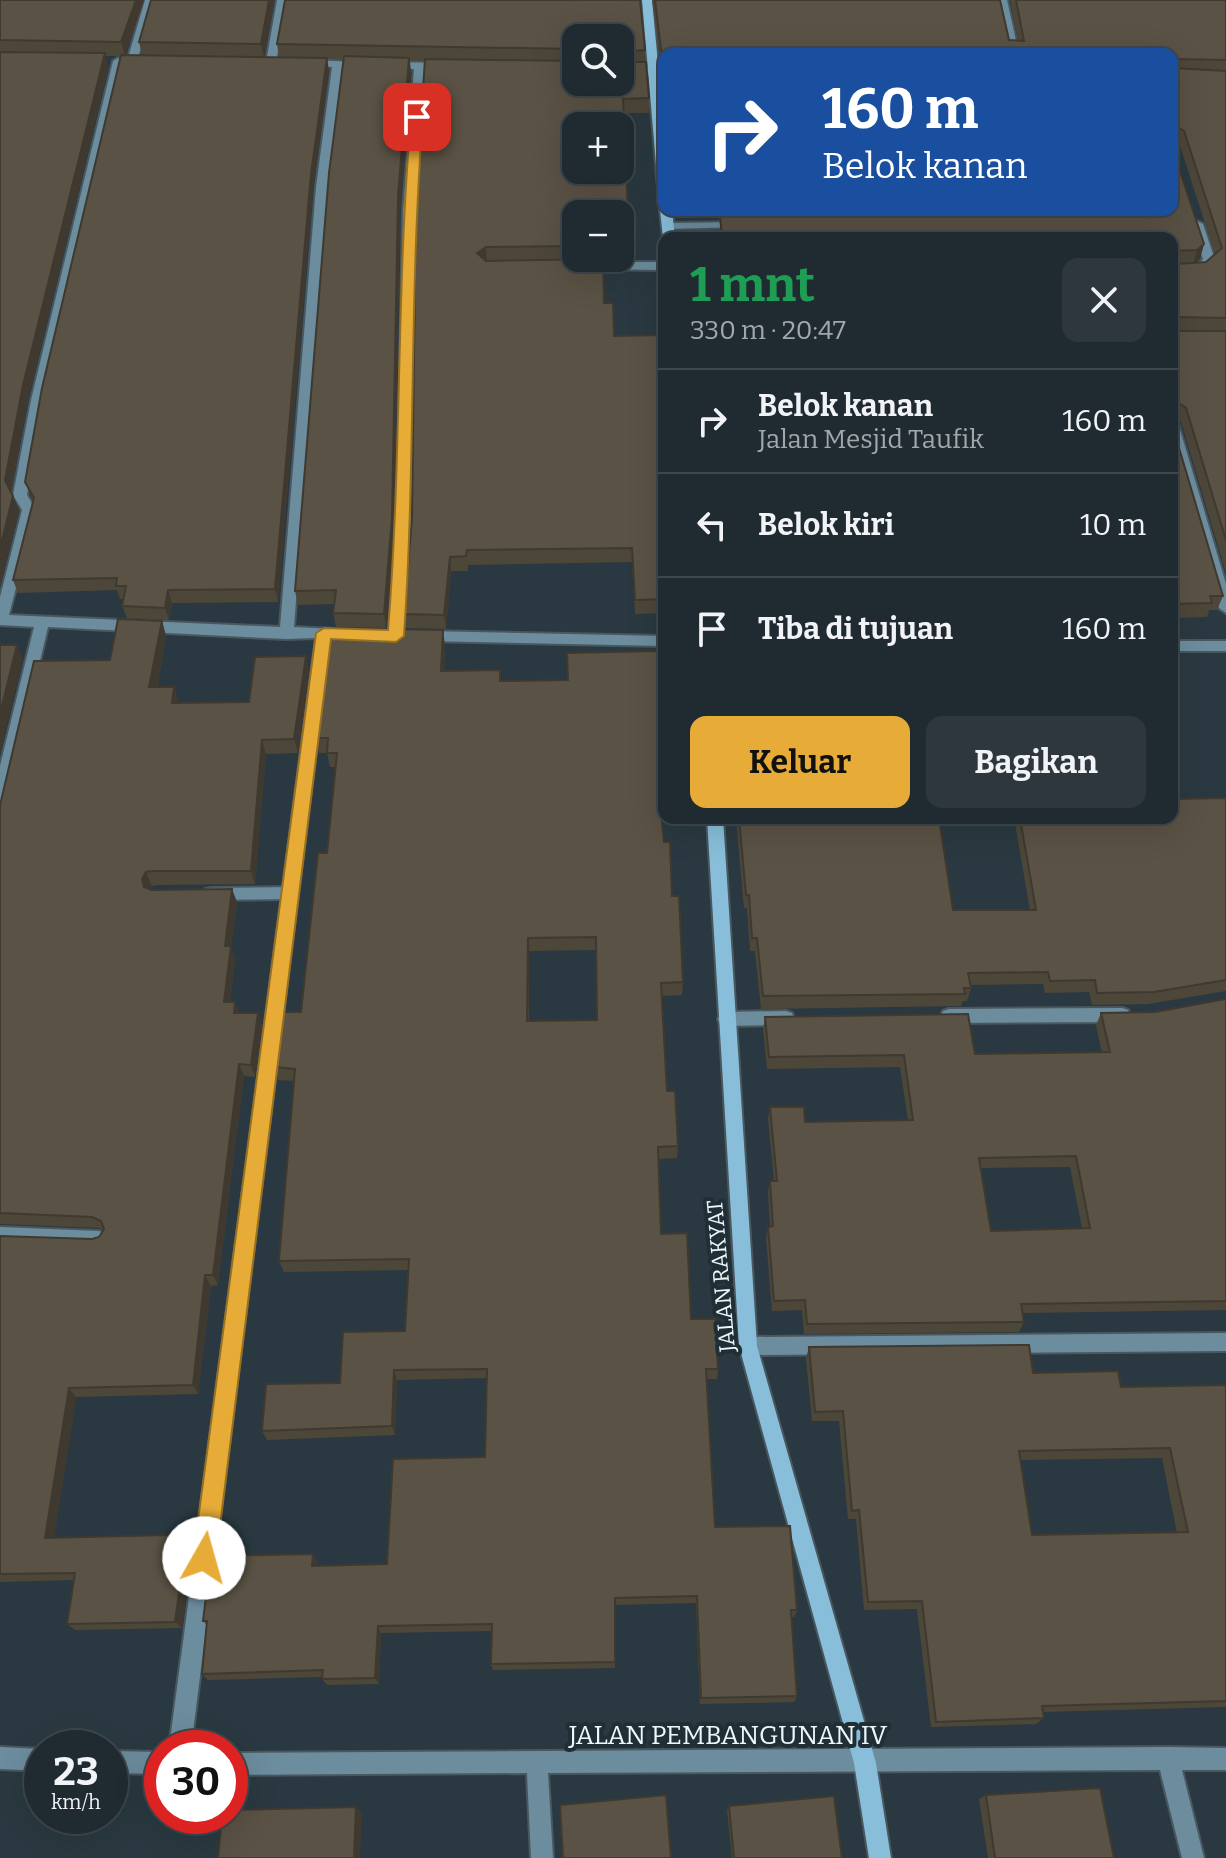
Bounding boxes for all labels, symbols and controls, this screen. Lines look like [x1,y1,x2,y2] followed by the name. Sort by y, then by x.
[562,24,634,272] map controls
[562,24,634,96] button: search
[822,76,978,143] text: 160 m
[690,80,794,184] icon: right
[383,83,451,151] pin
[395,95,439,139] icon: arrive
[562,112,634,184] button: +
[822,144,1028,188] text: Belok kanan
[562,200,634,272] button: −
[690,256,815,314] text: 1 mnt
[1062,258,1146,342] button: close
[690,315,846,346] text: 330 m · 20:47
[758,388,933,424] text: Belok kanan
[690,399,734,443] icon: right
[1062,403,1146,439] text: 160 m
[758,424,984,455] text: Jalan Mesjid Taufik
[690,503,734,547] icon: left
[758,507,894,543] text: Belok kiri
[1080,507,1146,543] text: 10 m
[690,607,734,651] icon: arrive
[758,611,953,647] text: Tiba di tujuan
[1062,611,1146,647] text: 160 m
[690,716,910,808] button: Keluar
[926,716,1146,808] button: Bagikan
[701,1199,741,1354] street label: JALAN RAKYAT
[162,1516,246,1600] position arrow
[568,1720,887,1751] street label: JALAN PEMBANGUNAN IV
[144,1730,248,1834] speed limit sign: 30
[53,1748,99,1796] text: 23
[51,1790,101,1814] text: km/h

